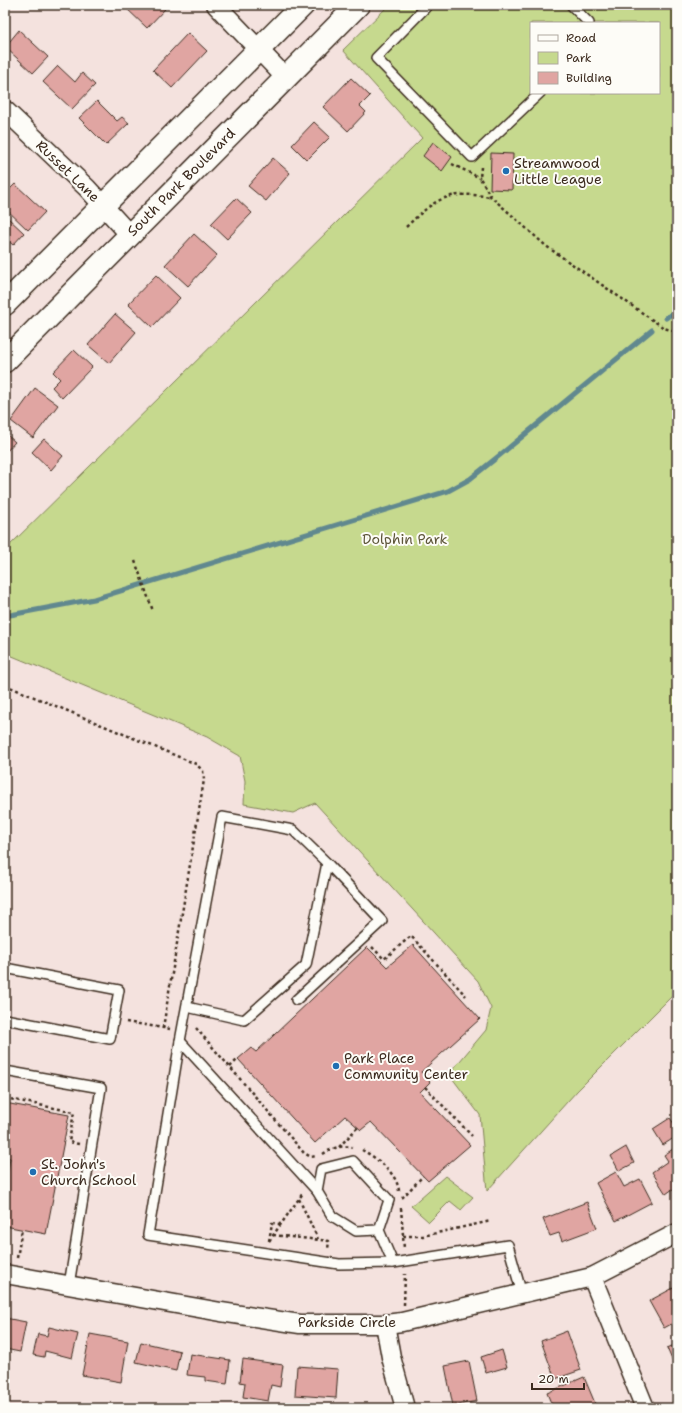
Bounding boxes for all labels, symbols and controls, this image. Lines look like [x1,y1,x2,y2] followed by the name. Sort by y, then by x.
[530,22,660,94] legend
[566,30,597,46] text: Road
[566,50,592,66] text: Park
[566,70,612,86] text: Building
[123,124,239,240] street label: South Park Boulevard
[32,136,104,206] street label: Russet Lane
[514,154,602,188] place label: Streamwood Little League
[501,166,511,176] marker: Streamwood Little League
[362,530,448,548] park label: Dolphin Park
[344,1049,469,1083] place label: Park Place Community Center
[331,1061,341,1071] marker: Park Place Community Center
[41,1155,137,1189] place label: St. John's Church School
[28,1167,38,1177] marker: St. John's Church School
[298,1313,396,1331] street label: Parkside Circle
[532,1365,584,1391] scale bar
[538,1371,569,1387] text: 20 m

